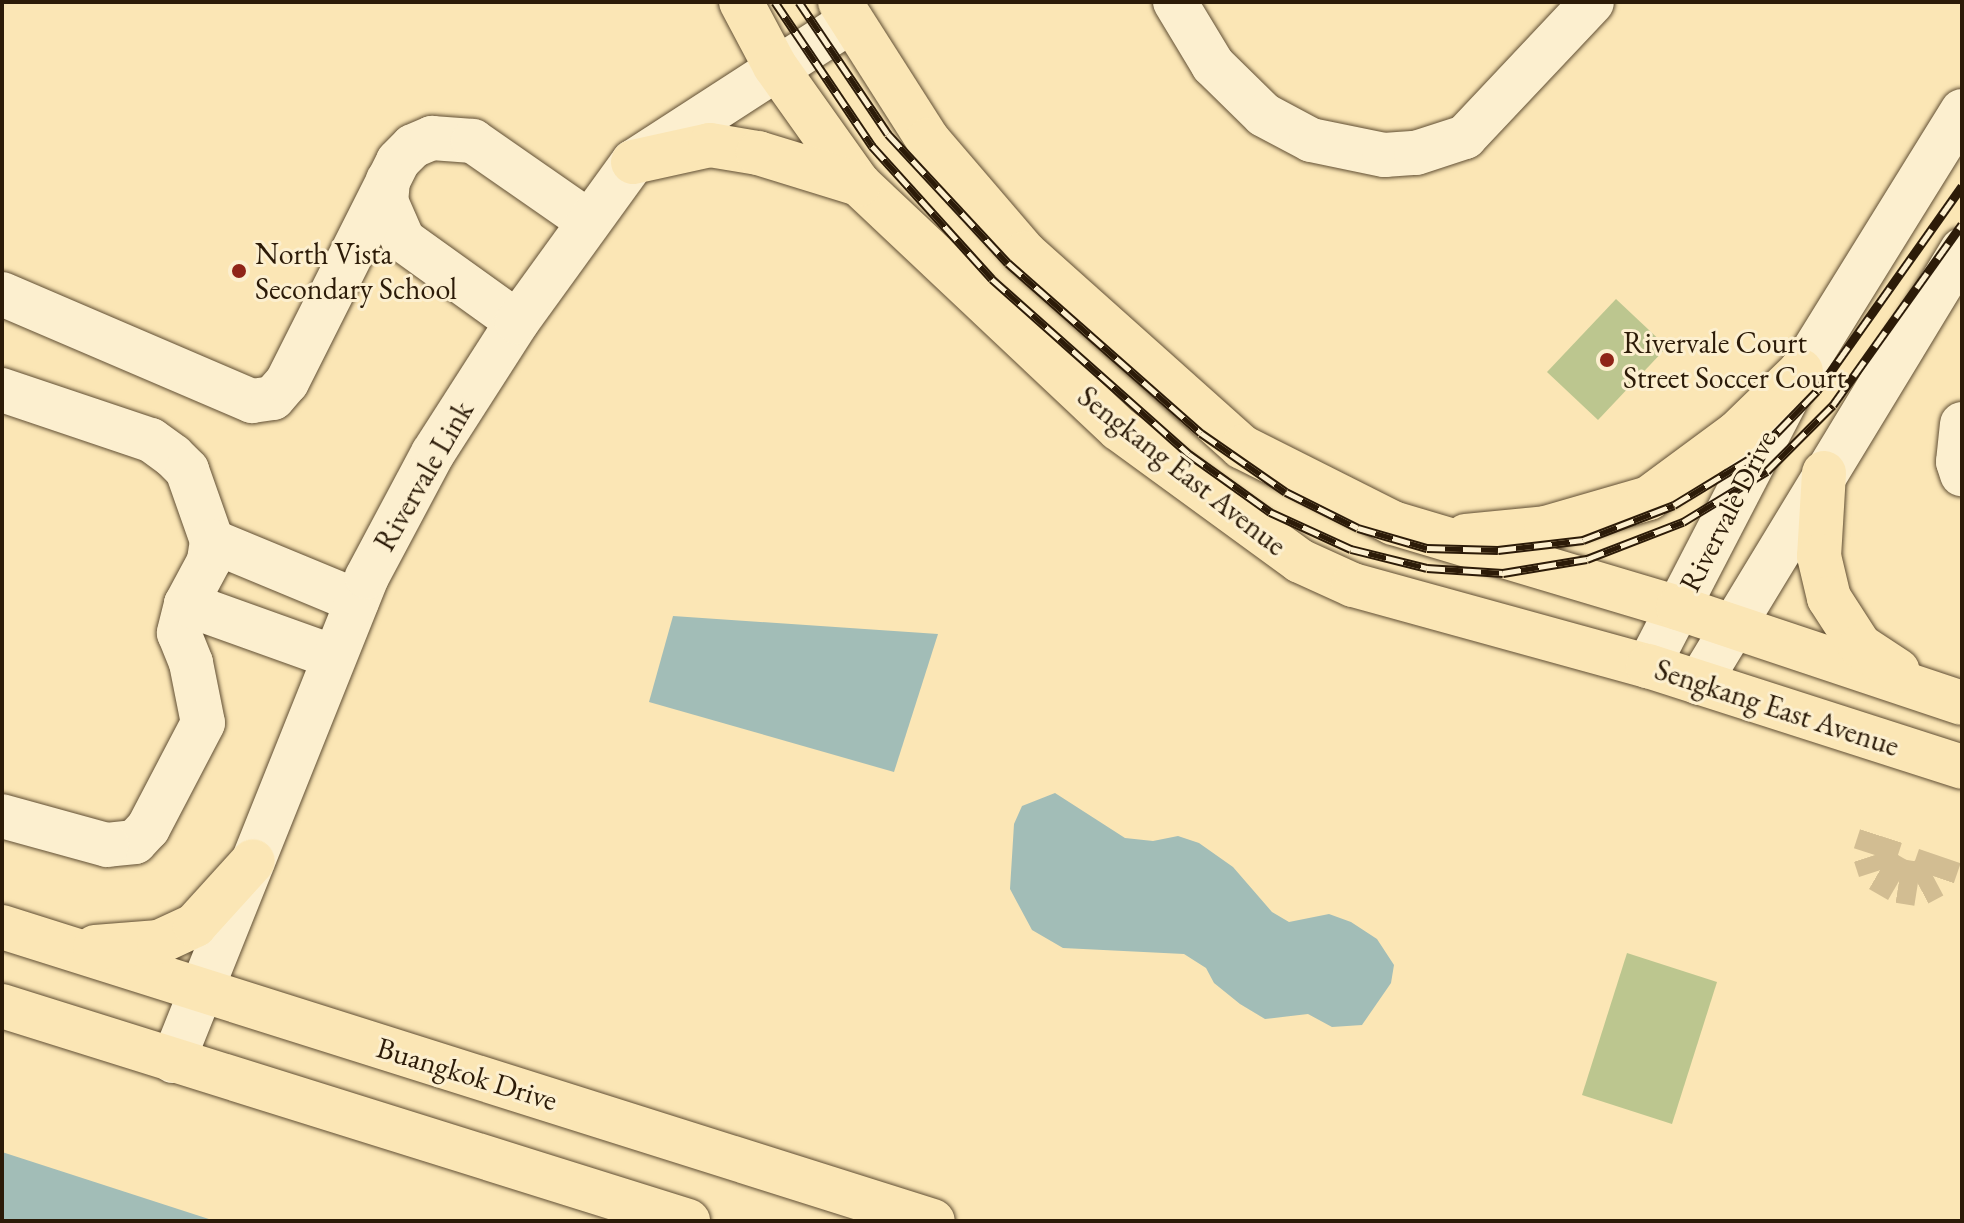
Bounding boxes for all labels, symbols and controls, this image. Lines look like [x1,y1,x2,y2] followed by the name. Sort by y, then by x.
[255,236,457,306] place label: North Vista Secondary School
[230,262,248,280] marker: North Vista Secondary School
[1623,325,1846,396] place label: Rivervale Court Street Soccer Court
[1598,351,1616,369] marker: Rivervale Court Street Soccer Court
[1071,378,1293,564] street label: Sengkang East Avenue
[367,395,481,557] street label: Rivervale Link
[1672,424,1784,598] street label: Rivervale Drive
[1650,652,1904,764] street label: Sengkang East Avenue
[372,1029,562,1119] street label: Buangkok Drive

